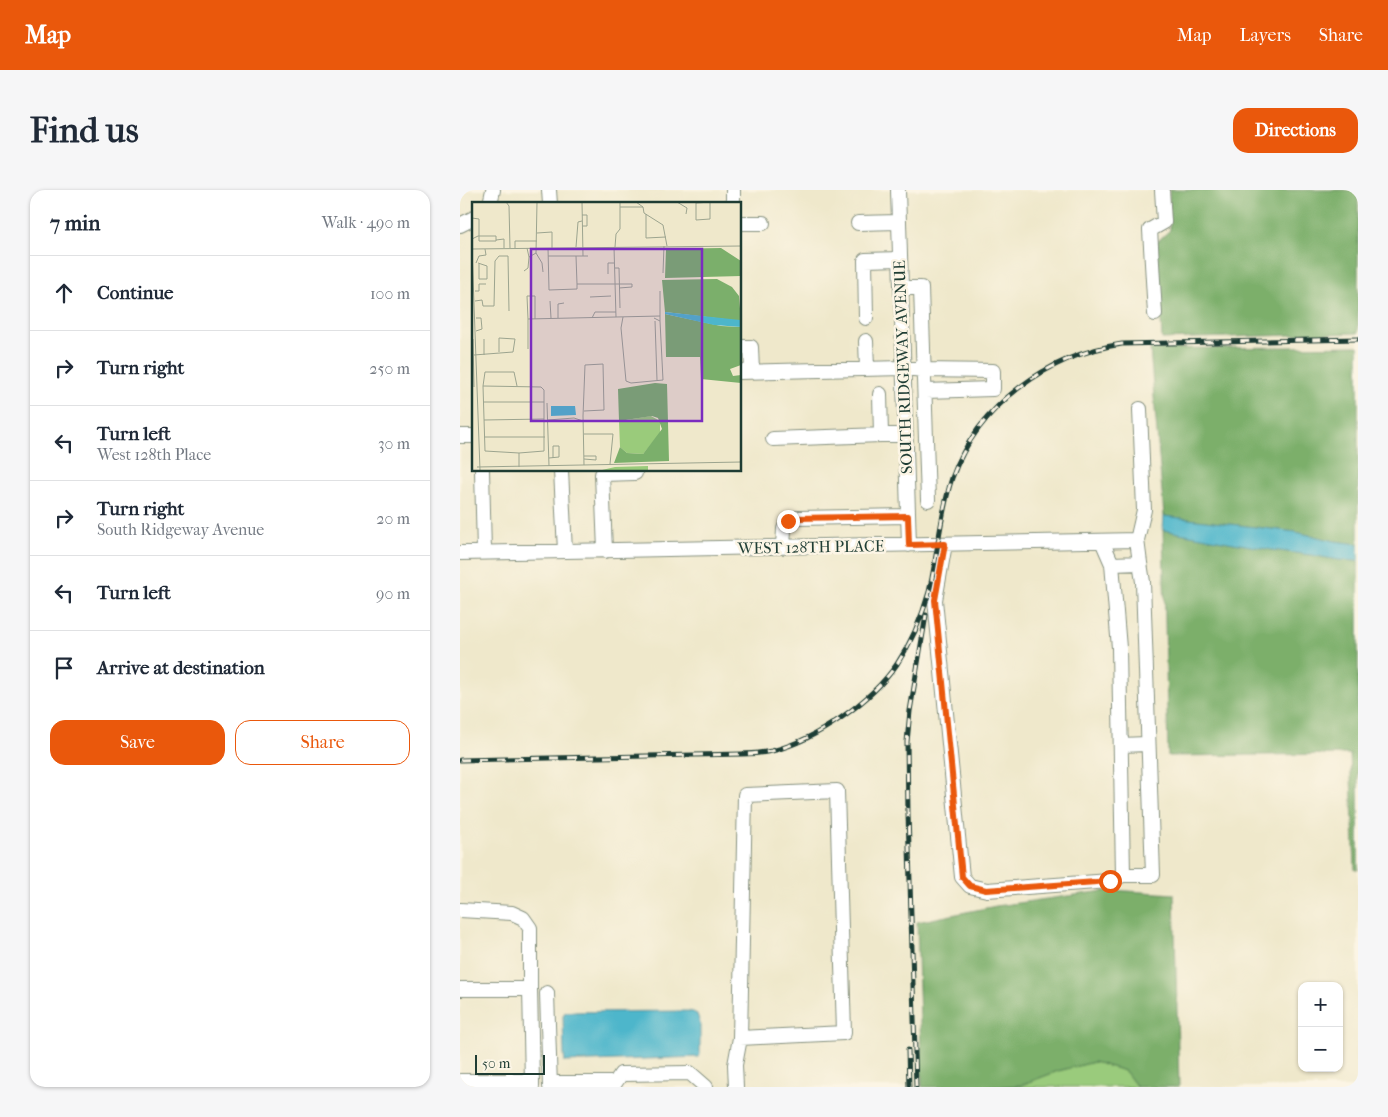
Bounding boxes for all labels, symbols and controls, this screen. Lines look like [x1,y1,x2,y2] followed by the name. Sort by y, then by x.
[25,21,71,49] text: Map
[1177,25,1211,46] text: Map
[1239,25,1291,46] text: Layers
[1319,25,1363,46] text: Share
[1233,108,1358,153] button: Directions
[30,110,139,151] text: Find us
[472,202,741,471] inset map
[50,211,101,235] text: 7 min
[322,213,410,232] text: Walk · 490 m
[890,260,916,474] street label: SOUTH RIDGEWAY AVENUE
[50,279,78,307] icon: ahead
[97,282,173,304] text: Continue
[370,284,410,303] text: 100 m
[50,354,78,382] icon: right
[97,357,184,379] text: Turn right
[369,359,410,378] text: 250 m
[97,423,171,445] text: Turn left
[50,429,78,457] icon: left
[378,434,410,453] text: 30 m
[97,445,211,464] text: West 128th Place
[97,498,184,520] text: Turn right
[50,504,78,532] icon: right
[376,509,410,528] text: 20 m
[777,510,800,533] route end
[97,520,264,539] text: South Ridgeway Avenue
[736,536,885,558] street label: WEST 128TH PLACE
[50,579,78,607] icon: left
[97,582,171,604] text: Turn left
[376,584,410,603] text: 90 m
[50,654,78,682] icon: arrive
[97,657,265,679] text: Arrive at destination
[50,720,225,765] button: Save
[235,720,410,765] button: Share
[1099,870,1122,893] route start
[1298,982,1343,1072] map controls
[1298,982,1343,1027] button: +
[1298,1027,1343,1072] button: −
[475,1052,545,1075] scale bar
[482,1055,510,1072] text: 50 m

